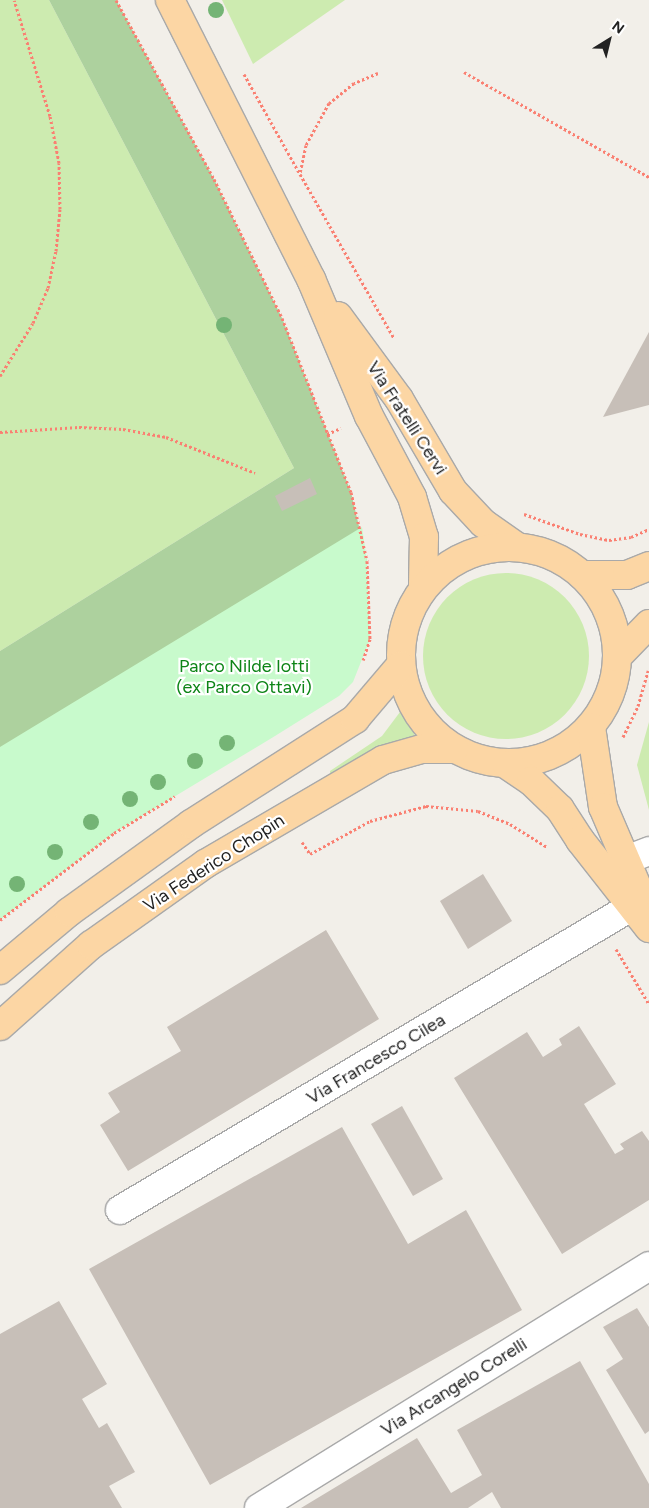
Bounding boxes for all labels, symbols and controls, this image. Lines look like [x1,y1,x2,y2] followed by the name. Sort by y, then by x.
[584,15,634,65] north arrow
[609,17,627,38] text: N
[362,357,452,479] street label: Via Fratelli Cervi
[176,656,312,699] park label: Parco Nilde Iotti (ex Parco Ottavi)
[140,809,288,917] street label: Via Federico Chopin
[303,1009,449,1109] street label: Via Francesco Cilea
[377,1333,531,1441] street label: Via Arcangelo Corelli

